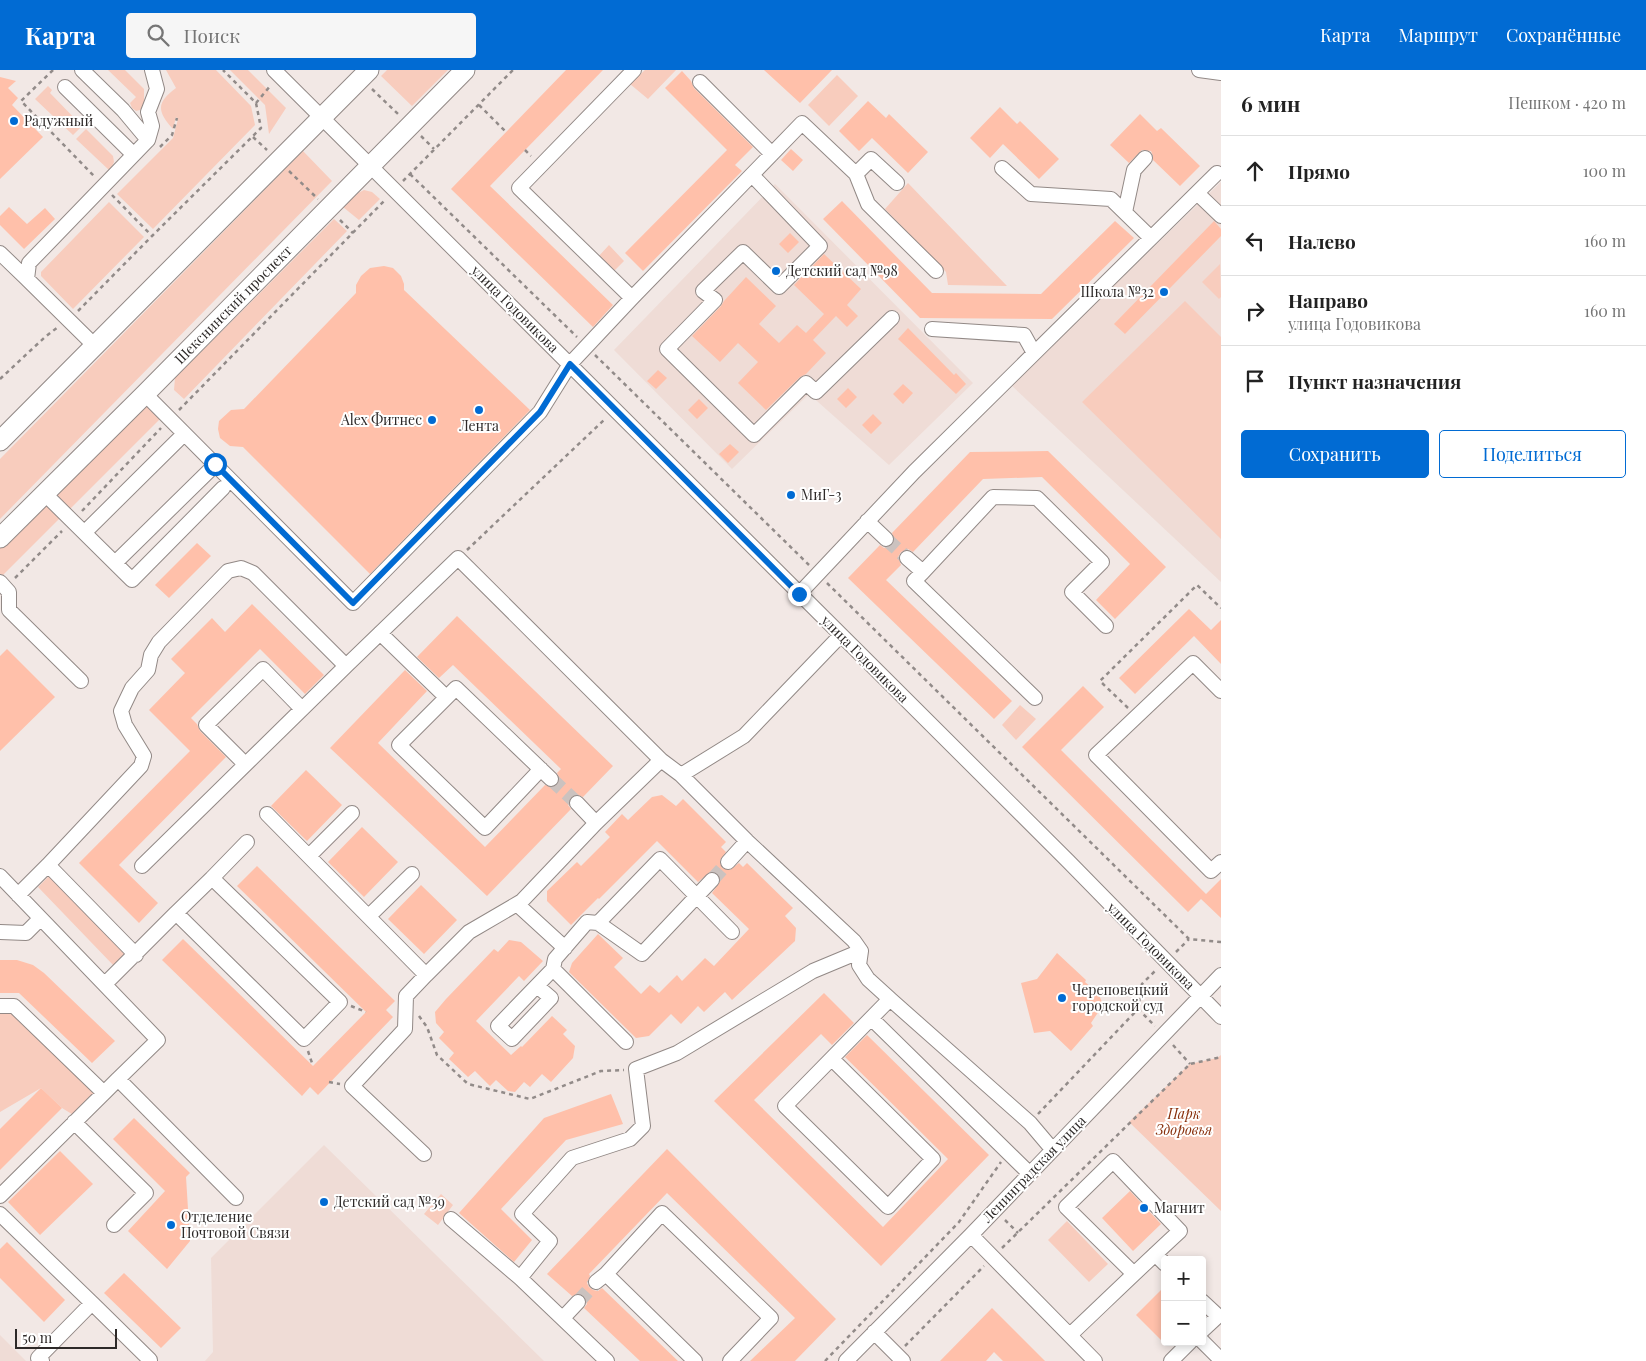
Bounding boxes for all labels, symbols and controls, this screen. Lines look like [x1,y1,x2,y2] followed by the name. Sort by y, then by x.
[126,13,476,58] search box
[25,19,96,51] text: Карта
[144,21,172,49] icon: search
[184,22,240,48] text: Поиск
[1320,23,1370,47] text: Карта
[1398,23,1478,47] text: Маршрут
[1506,23,1621,47] text: Сохранённые
[1241,89,1300,117] text: 6 мин
[1508,92,1626,113] text: Пешком · 420 m
[24,111,93,130] place label: Радужный
[8,115,20,127] marker: Радужный
[1241,157,1269,185] icon: ahead
[1288,158,1350,184] text: Прямо
[1583,160,1626,181] text: 100 m
[1241,227,1269,255] icon: left
[1288,228,1356,254] text: Налево
[1584,230,1626,251] text: 160 m
[170,241,296,368] street label: Шекснинский проспект
[467,260,563,357] street label: улица Годовикова
[786,261,898,280] place label: Детский сад №98
[770,265,782,277] marker: Детский сад №98
[1081,282,1154,301] place label: Школа №32
[1158,286,1170,298] marker: Школа №32
[1288,287,1368,313] text: Направо
[1241,297,1269,325] icon: right
[1584,300,1626,321] text: 160 m
[1288,313,1421,334] text: улица Годовикова
[1241,367,1269,395] icon: arrive
[1288,368,1461,394] text: Пункт назначения
[473,404,485,416] marker: Лента
[340,410,422,429] place label: Alex Фитнес
[426,414,438,426] marker: Alex Фитнес
[458,416,499,435] place label: Лента
[1241,430,1429,478] button: Сохранить
[1439,430,1626,478] button: Поделиться
[204,453,227,476] route start
[801,485,842,504] place label: МиГ-3
[785,489,797,501] marker: МиГ-3
[788,583,811,606] route end
[817,610,913,707] street label: улица Годовикова
[1103,897,1199,994] street label: улица Годовикова
[1072,980,1169,1015] place label: Череповецкий городской суд
[1056,992,1068,1004] marker: Череповецкий городской суд
[1155,1104,1212,1139] park label: Парк Здоровья
[977,1111,1090,1227] street label: Ленинградская улица
[334,1192,445,1211] place label: Детский сад №39
[318,1196,330,1208] marker: Детский сад №39
[1154,1198,1205,1217] place label: Магнит
[1138,1202,1150,1214] marker: Магнит
[181,1207,290,1242] place label: Отделение Почтовой Связи
[165,1219,177,1231] marker: Отделение Почтовой Связи
[1161,1256,1206,1346] map controls
[1161,1256,1206,1301] button: +
[1161,1301,1206,1346] button: −
[15,1326,118,1349] scale bar
[22,1328,52,1347] text: 50 m

